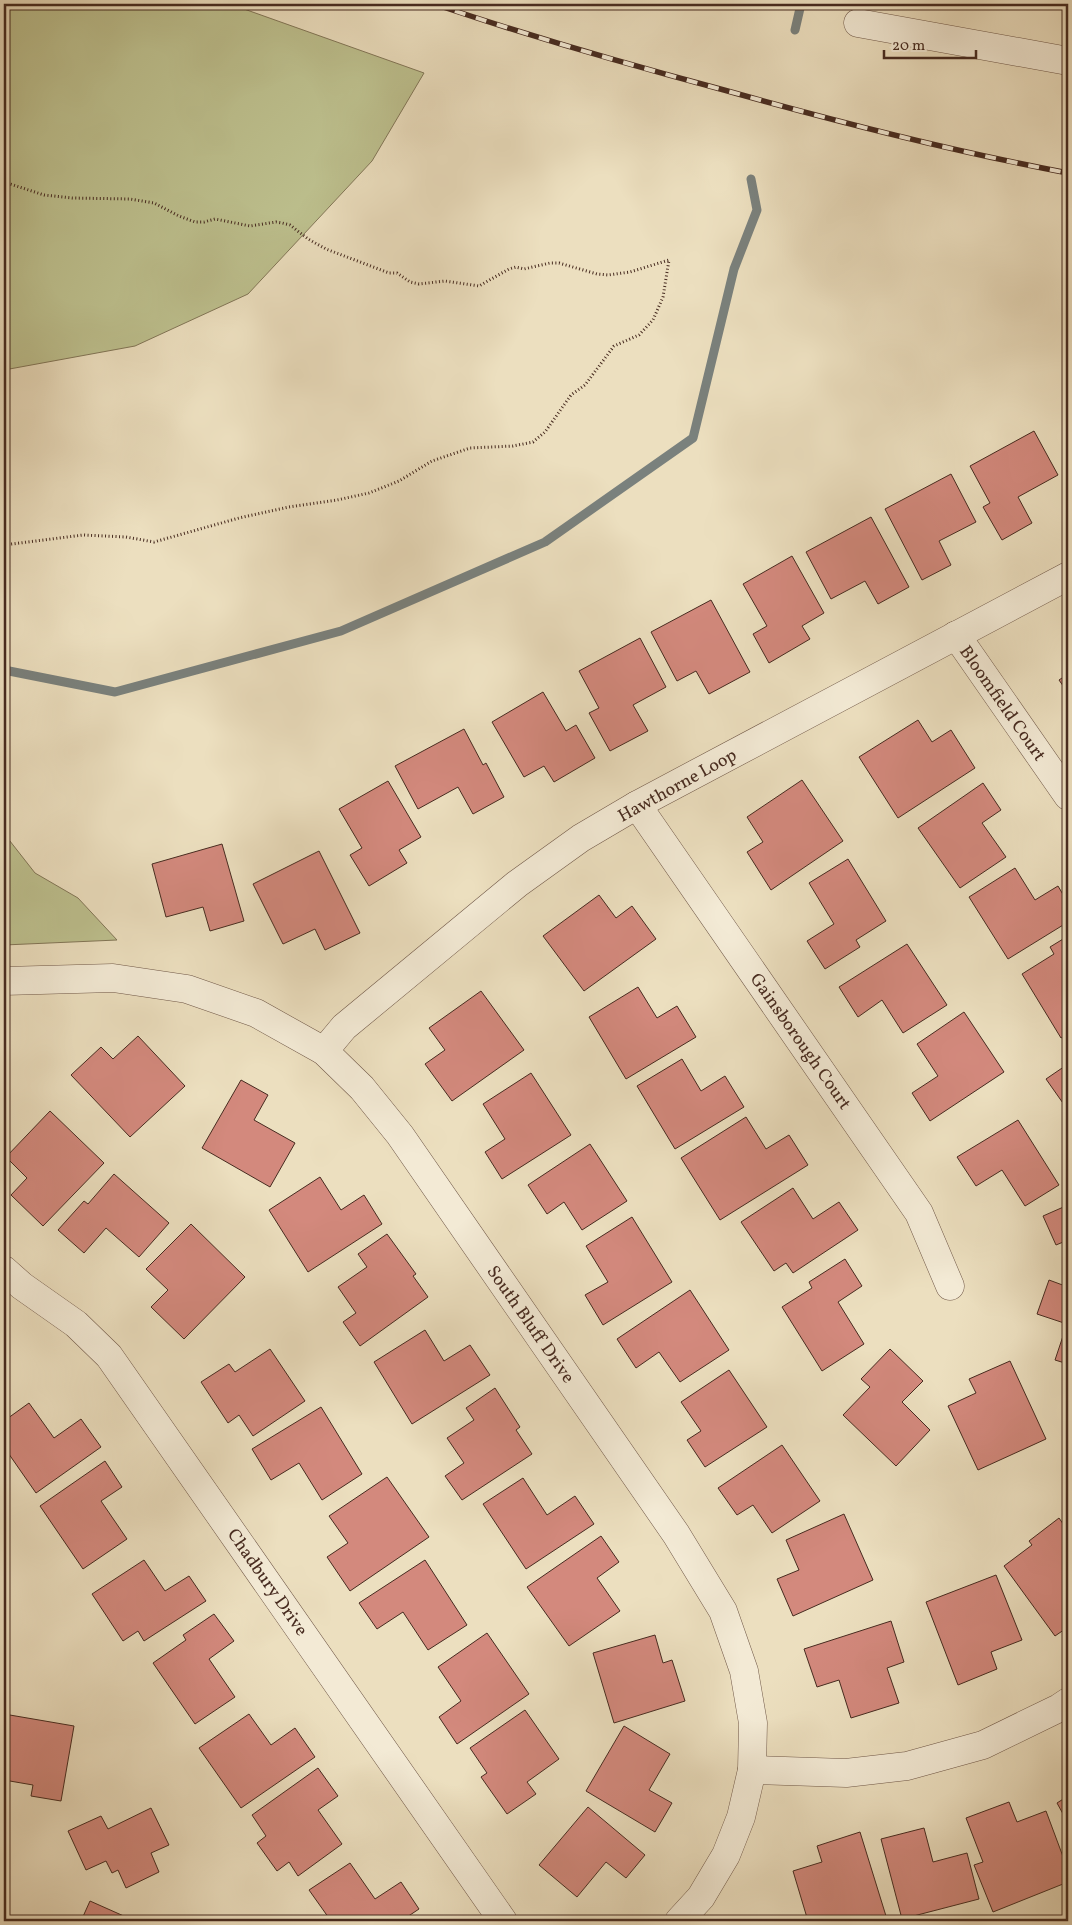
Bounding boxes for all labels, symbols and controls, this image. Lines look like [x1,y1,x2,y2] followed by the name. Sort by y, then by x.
[884,28,977,60] scale bar
[892,36,925,57] text: 20 m
[953,641,1051,767] street label: Bloomfield Court
[614,743,742,829] street label: Hawthorne Loop
[743,969,856,1115] street label: Gainsborough Court
[480,1261,580,1389] street label: South Bluff Drive
[220,1524,313,1642] street label: Chadbury Drive

